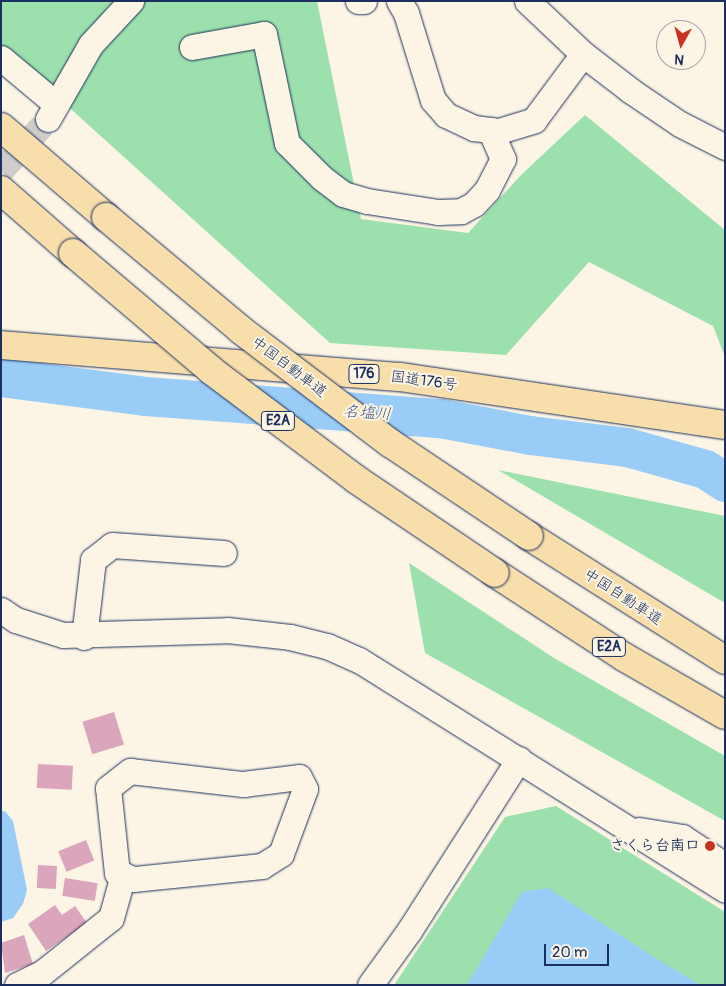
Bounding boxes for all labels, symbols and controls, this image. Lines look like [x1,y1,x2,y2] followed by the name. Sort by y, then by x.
[656,20,706,70] north arrow
[673,50,685,68] text: N
[248,333,330,401] street label: 中国自動車道
[348,362,380,386] road number: 176
[389,367,459,395] street label: 国道176号
[342,402,392,424] water label: 名塩川
[260,410,296,432] road number: E2A
[580,565,666,629] street label: 中国自動車道
[592,636,626,659] road number: E2A
[610,837,700,855] place label: さくら台南口
[704,840,716,852] marker: さくら台南口
[546,934,611,966] scale bar
[552,943,587,962] text: 20 m

